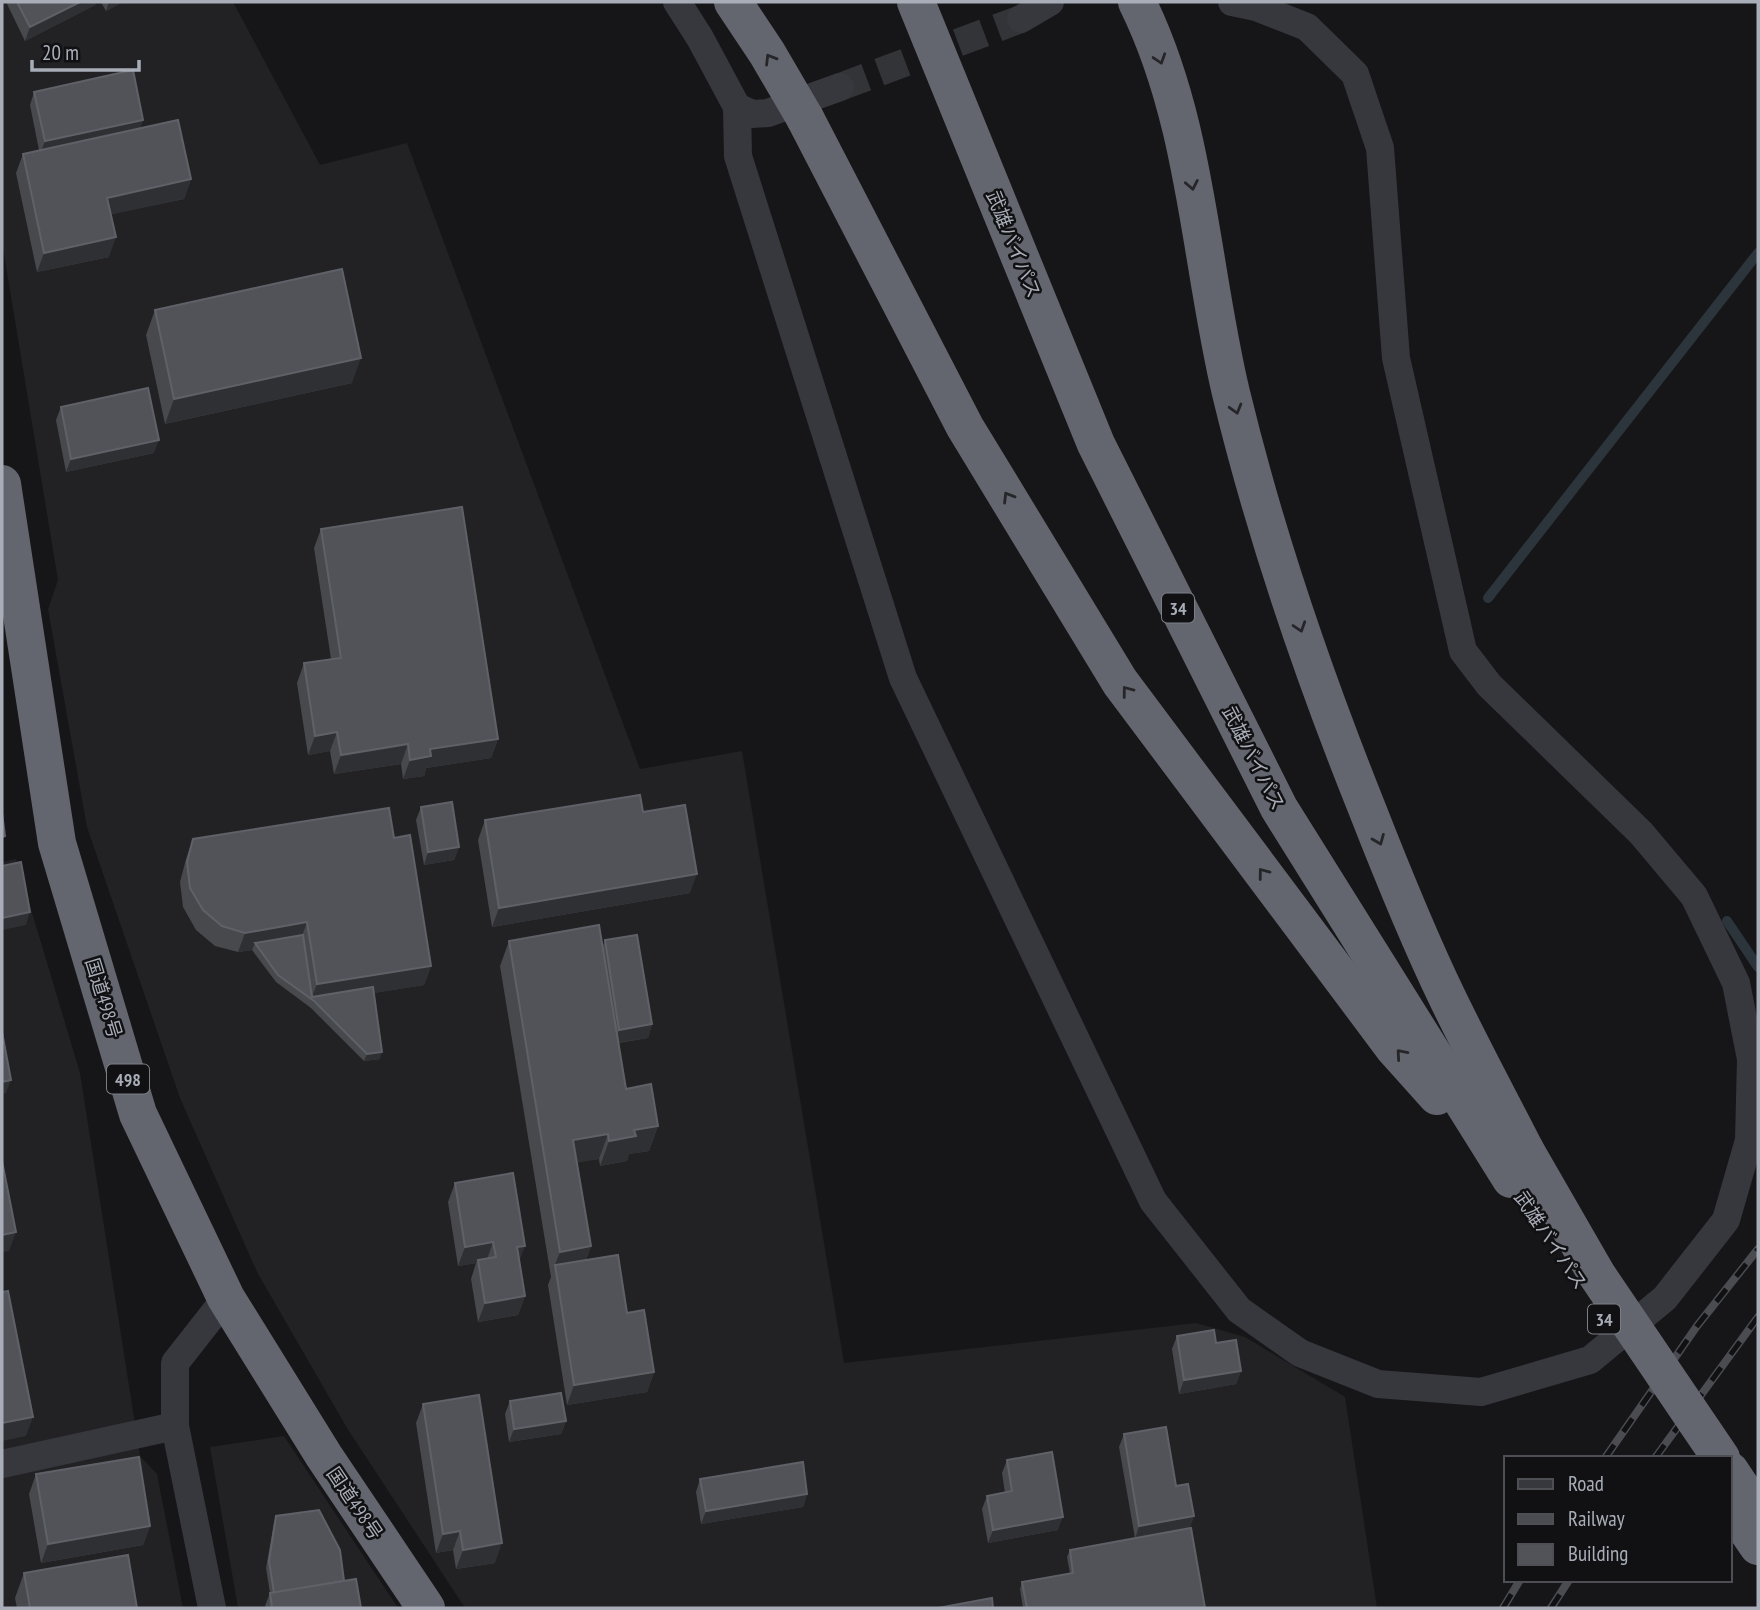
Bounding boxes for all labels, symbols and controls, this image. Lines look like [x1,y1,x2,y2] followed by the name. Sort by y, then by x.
[32,28,138,72] scale bar
[42,39,79,66] text: 20 m
[1152,53,1167,65] one-way arrow
[766,54,779,67] one-way arrow
[1183,179,1198,191] one-way arrow
[982,187,1046,301] street label: 武雄バイパス
[1227,402,1242,414] one-way arrow
[1003,492,1016,505] one-way arrow
[1162,594,1194,622] road number: 34
[1291,621,1306,633] one-way arrow
[1123,686,1135,699] one-way arrow
[1218,702,1290,814] street label: 武雄バイパス
[1371,833,1385,845] one-way arrow
[1259,868,1272,881] one-way arrow
[80,955,128,1041] street label: 国道498号
[1397,1050,1409,1063] one-way arrow
[107,1064,149,1094] road number: 498
[1509,1186,1593,1294] street label: 武雄バイパス
[1588,1304,1620,1334] road number: 34
[1504,1456,1732,1582] legend
[322,1462,388,1544] street label: 国道498号
[1568,1470,1604,1497] text: Road
[1568,1505,1625,1532] text: Railway
[1568,1540,1628,1567] text: Building

